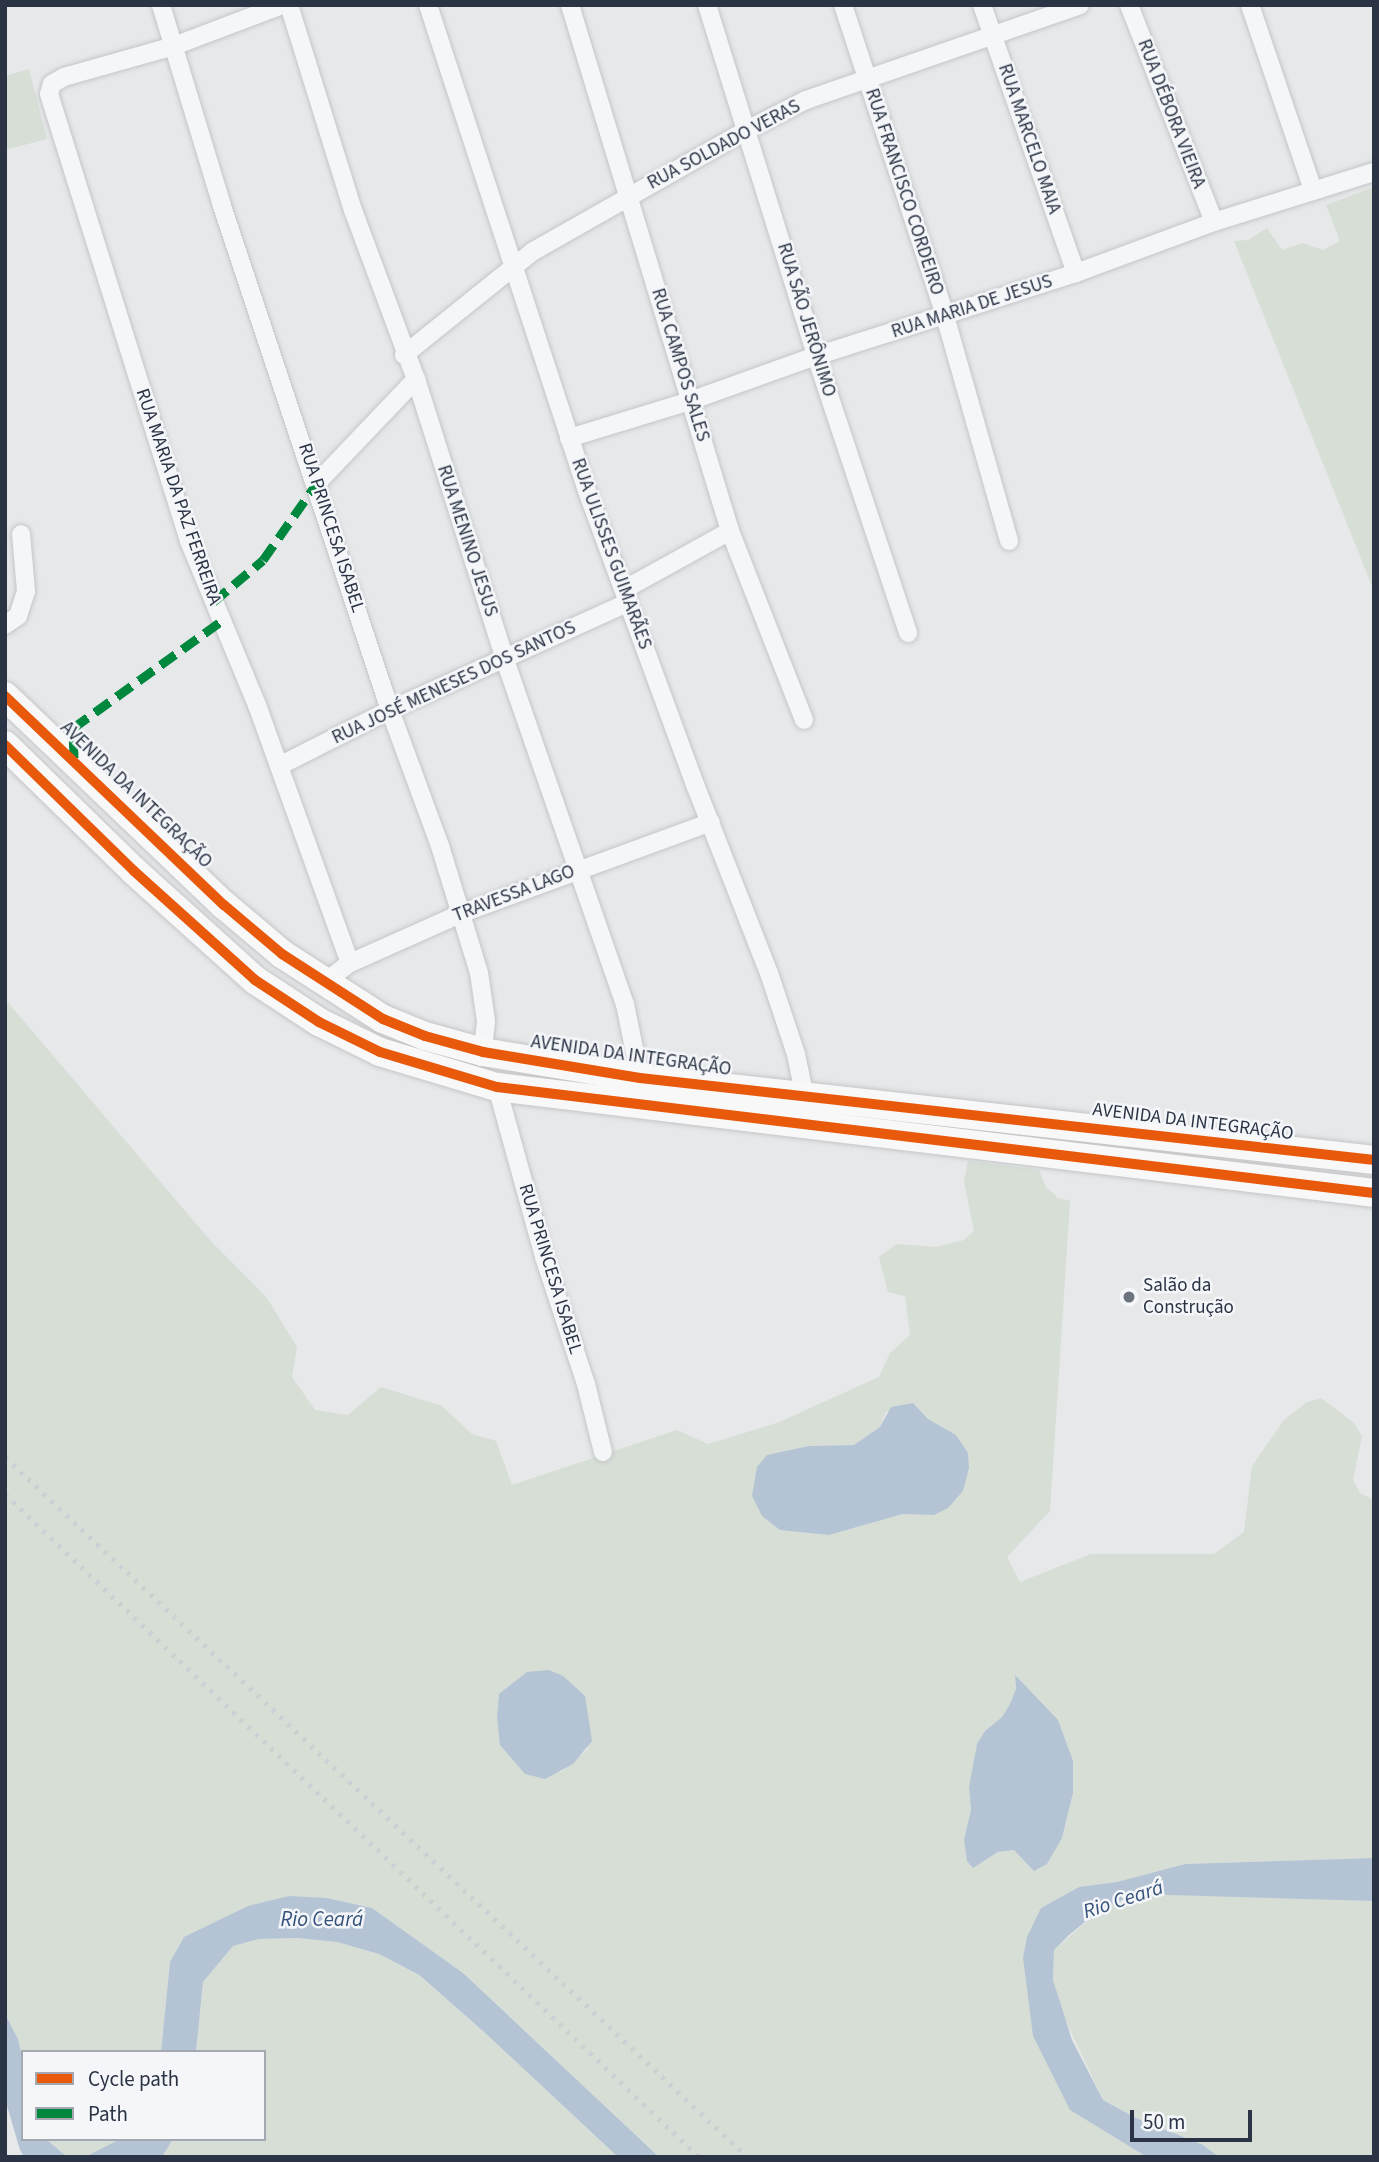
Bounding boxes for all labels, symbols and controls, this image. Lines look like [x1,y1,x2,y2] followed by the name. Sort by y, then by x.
[1132,36,1210,192] street label: RUA DÉBORA VIEIRA
[993,61,1065,217] street label: RUA MARCELO MAIA
[860,86,948,298] street label: RUA FRANCISCO CORDEIRO
[644,95,804,195] street label: RUA SOLDADO VERAS
[772,240,840,400] street label: RUA SÃO JERÔNIMO
[889,270,1055,344] street label: RUA MARIA DE JESUS
[646,286,714,444] street label: RUA CAMPOS SALES
[130,386,226,608] street label: RUA MARIA DA PAZ FERREIRA
[293,440,369,616] street label: RUA PRINCESA ISABEL
[566,455,656,653] street label: RUA ULISSES GUIMARÃES
[432,462,502,620] street label: RUA MENINO JESUS
[329,616,579,750] street label: RUA JOSÉ MENESES DOS SANTOS
[55,717,217,873] street label: AVENIDA DA INTEGRAÇÃO
[450,860,578,928] street label: TRAVESSA LAGO
[529,1031,733,1081] street label: AVENIDA DA INTEGRAÇÃO
[1091,1098,1295,1146] street label: AVENIDA DA INTEGRAÇÃO
[513,1181,587,1357] street label: RUA PRINCESA ISABEL
[1143,1275,1234,1319] place label: Salão da Construção
[1121,1289,1137,1305] marker: Salão da Construção
[1080,1874,1166,1924] water label: Rio Ceará
[281,1906,363,1932] water label: Rio Ceará
[21,2050,266,2141] legend
[88,2064,179,2094] text: Cycle path
[1134,2096,1256,2140] scale bar
[88,2099,128,2129] text: Path
[1143,2107,1185,2137] text: 50 m

